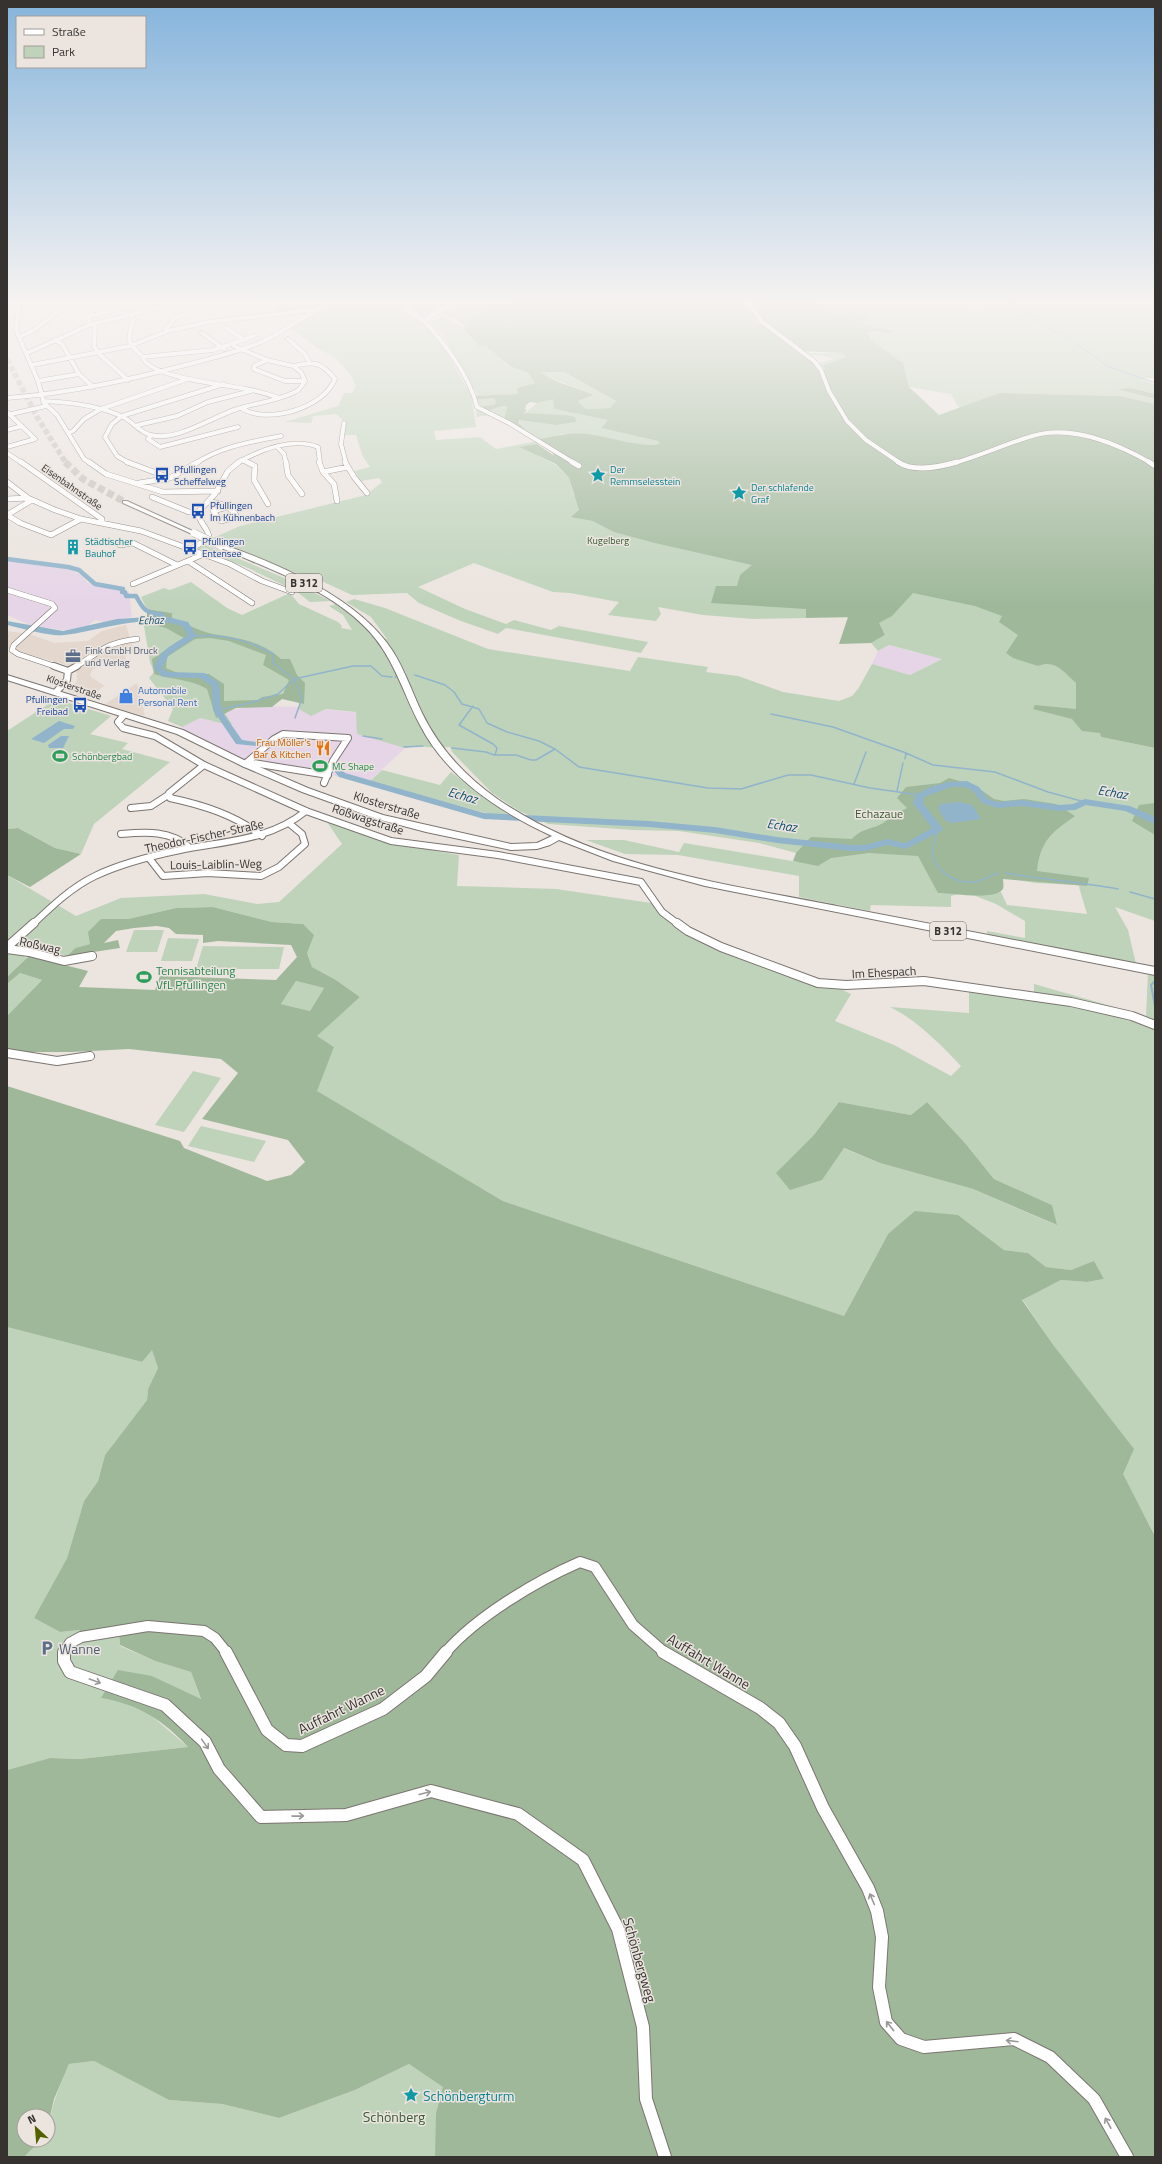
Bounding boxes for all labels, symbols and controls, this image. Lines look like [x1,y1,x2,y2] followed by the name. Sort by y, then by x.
[16,16,146,68] legend
[52,22,86,41] text: Straße
[52,42,75,61] text: Park
[39,460,105,514] street label: Eisenbahnstraße
[174,462,226,489] place label: Pfullingen Scheffelweg
[610,462,680,489] place label: Der Remmselesstein
[153,466,171,484] bus stop icon: Pfullingen Scheffelweg
[589,466,607,484] place icon: Der Remmselesstein
[751,480,814,507] place label: Der schlafende Graf
[730,484,748,502] place icon: Der schlafende Graf
[210,498,275,525] place label: Pfullingen Im Kühnenbach
[189,502,207,520] bus stop icon: Pfullingen Im Kühnenbach
[587,533,629,548] park label: Kugelberg
[85,534,133,561] place label: Städtischer Bauhof
[202,534,244,561] place label: Pfullingen Entensee
[64,538,82,556] building icon: Städtischer Bauhof
[181,538,199,556] bus stop icon: Pfullingen Entensee
[286,574,322,592] road number: B 312
[138,612,165,628] water label: Echaz
[85,643,158,670] place label: Fink GmbH Druck und Verlag
[64,647,82,665] office icon: Fink GmbH Druck und Verlag
[44,671,104,703] street label: Klosterstraße
[138,683,198,710] place label: Automobile Personal Rent
[117,687,135,705] shop icon: Automobile Personal Rent
[26,692,68,719] place label: Pfullingen Freibad
[71,696,89,714] bus stop icon: Pfullingen Freibad
[254,735,311,762] place label: Frau Möller‘s Bar & Kitchen
[314,739,332,757] restaurant icon: Frau Möller‘s Bar & Kitchen
[51,747,69,765] sports icon: Schönbergbad
[72,749,132,764] place label: Schönbergbad
[311,757,329,775] sports icon: MC Shape
[332,759,374,774] place label: MC Shape
[1096,780,1131,805] water label: Echaz
[446,781,482,809] water label: Echaz
[351,786,423,824] street label: Klosterstraße
[330,798,406,840] street label: Roßwagstraße
[855,804,903,823] park label: Echazaue
[766,813,800,837] water label: Echaz
[143,814,265,858] street label: Theodor-Fischer-Straße
[170,854,262,874] street label: Louis-Laiblin-Weg
[930,922,966,940] road number: B 312
[18,931,62,959] street label: Roßwag
[156,961,235,994] place label: Tennisabteilung VfL Pfullingen
[851,961,917,983] street label: Im Ehespach
[135,968,153,986] sports icon: Tennisabteilung VfL Pfullingen
[663,1628,755,1694] street label: Auffahrt Wanne
[59,1638,100,1659] place label: Wanne
[38,1639,56,1657] parking icon: Wanne
[89,1677,101,1685] one-way arrow
[294,1679,388,1739] street label: Auffahrt Wanne
[201,1738,209,1749] one-way arrow
[418,1789,431,1796] one-way arrow
[291,1812,304,1820] one-way arrow
[868,1894,876,1906] one-way arrow
[618,1915,662,2005] street label: Schönbergweg
[886,2020,895,2031] one-way arrow
[1006,2037,1019,2045] one-way arrow
[423,2085,514,2106] place label: Schönbergturm
[402,2086,420,2104] place icon: Schönbergturm
[363,2106,425,2127] park label: Schönberg
[16,2108,56,2148] north arrow
[25,2110,39,2128] text: N
[1103,2117,1111,2129] one-way arrow

